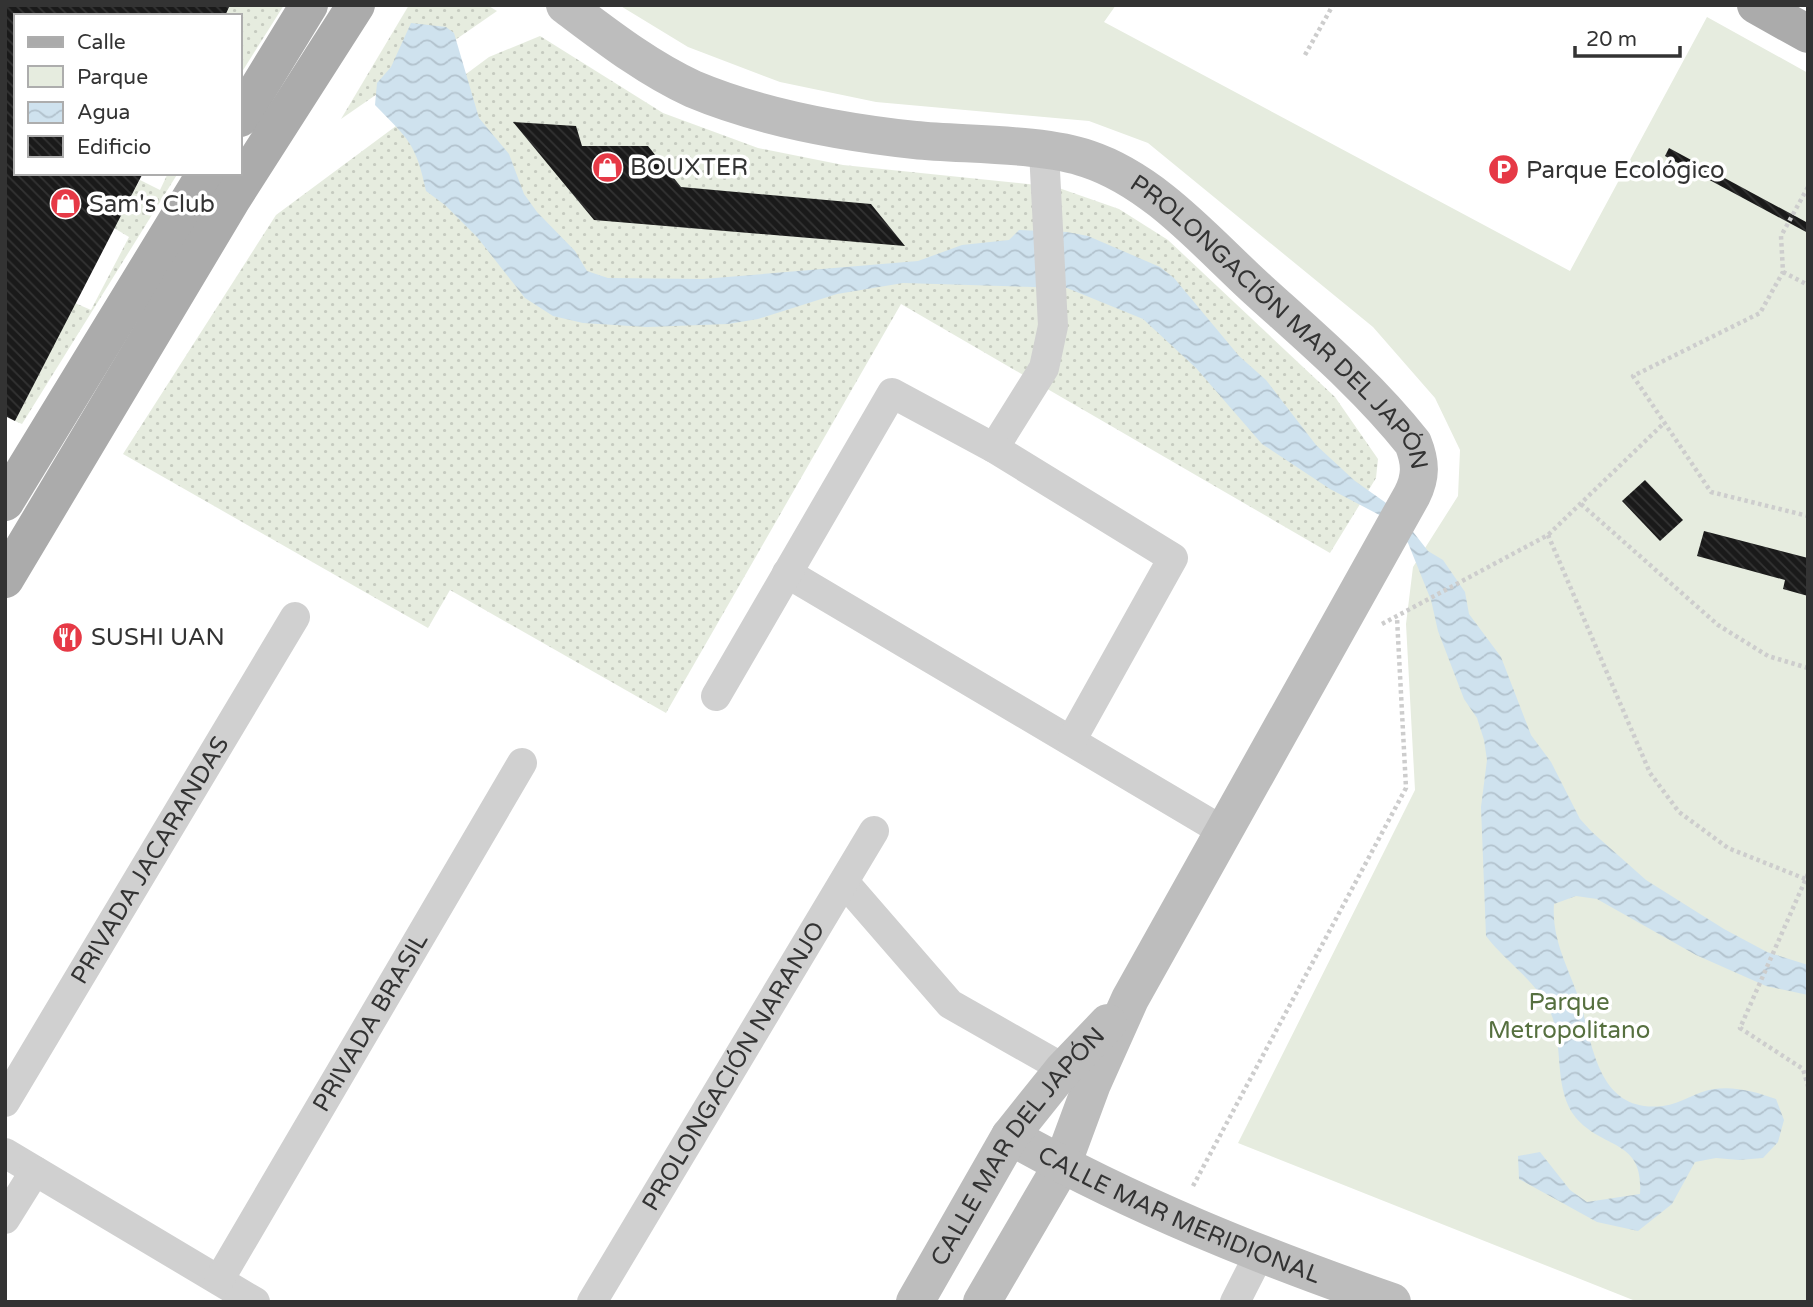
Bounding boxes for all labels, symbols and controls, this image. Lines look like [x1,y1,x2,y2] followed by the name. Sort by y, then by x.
[14,14,242,175] legend
[1575,14,1680,58] scale bar
[1586,27,1637,52] text: 20 m
[77,30,126,55] text: Calle
[77,65,148,90] text: Parque
[77,100,130,125] text: Agua
[77,135,151,160] text: Edificio
[590,150,624,184] shop icon: BOUXTER
[630,153,748,182] place label: BOUXTER
[1486,153,1520,187] parking icon: Parque Ecológico
[1526,156,1725,185] place label: Parque Ecológico
[1125,169,1433,472] street label: PROLONGACIÓN MAR DEL JAPÓN
[49,187,83,221] shop icon: Sam's Club
[89,190,215,219] place label: Sam's Club
[51,620,85,654] restaurant icon: SUSHI UAN
[91,623,225,652] place label: SUSHI UAN
[65,731,235,989] street label: PRIVADA JACARANDAS
[636,917,831,1216] street label: PROLONGACIÓN NARANJO
[307,927,434,1117] street label: PRIVADA BRASIL
[1488,988,1650,1045] park label: Parque Metropolitano
[925,1021,1111,1271] street label: CALLE MAR DEL JAPÓN
[1033,1140,1324,1290] street label: CALLE MAR MERIDIONAL

